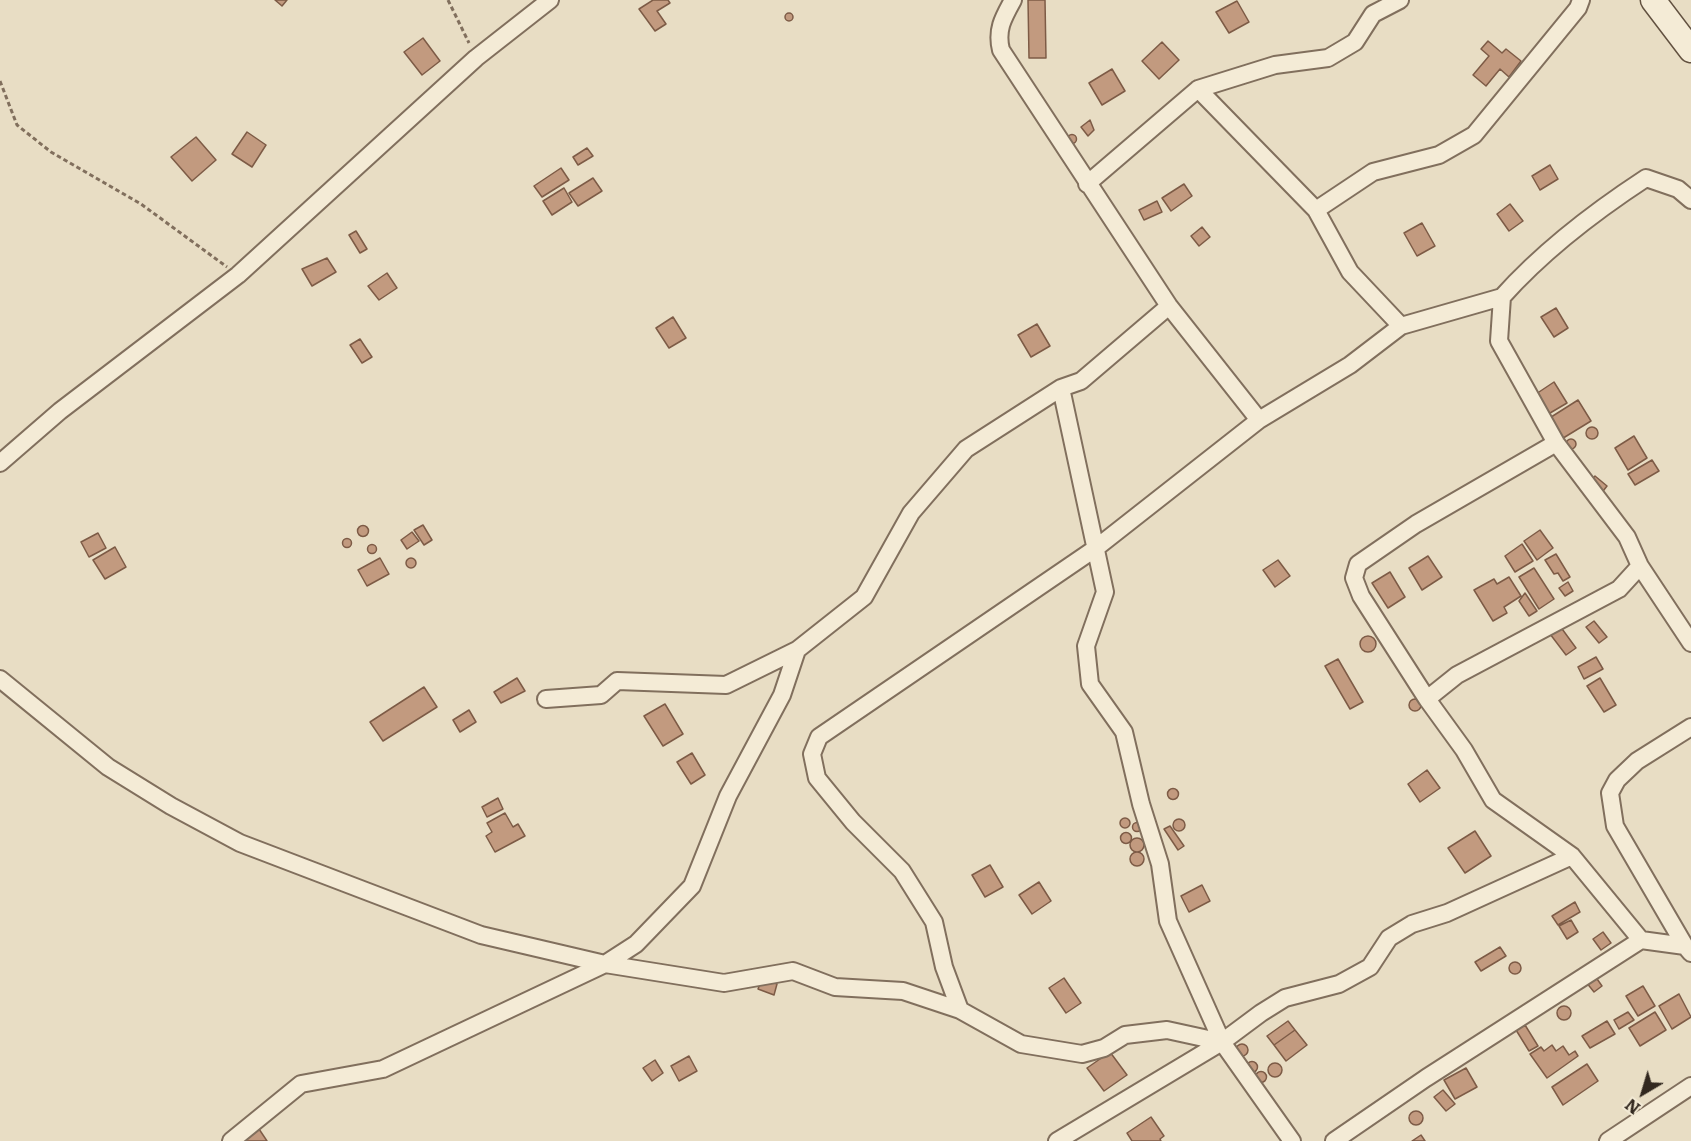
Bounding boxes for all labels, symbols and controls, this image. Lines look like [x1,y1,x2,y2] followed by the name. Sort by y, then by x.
[1613,1063,1673,1123] north arrow
[1619,1094,1645,1121] text: N

